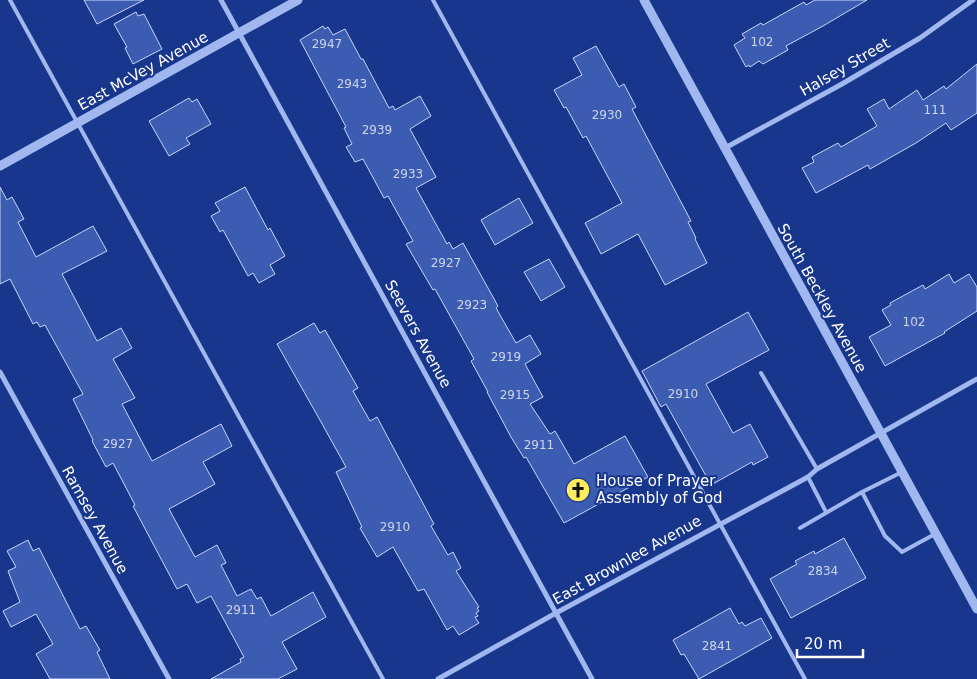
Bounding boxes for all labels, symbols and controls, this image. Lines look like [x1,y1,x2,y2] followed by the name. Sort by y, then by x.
[75,28,211,114] street label: East McVey Avenue
[797,34,893,100] street label: Halsey Street
[751,35,773,49] house number: 102
[312,37,342,51] house number: 2947
[337,77,367,91] house number: 2943
[924,103,946,117] house number: 111
[592,108,622,122] house number: 2930
[362,123,392,137] house number: 2939
[393,167,423,181] house number: 2933
[774,220,870,376] street label: South Beckley Avenue
[431,256,461,270] house number: 2927
[381,277,455,391] street label: Seevers Avenue
[457,298,487,312] house number: 2923
[903,315,925,329] house number: 102
[491,350,521,364] house number: 2919
[668,387,698,401] house number: 2910
[500,388,530,402] house number: 2915
[103,437,133,451] house number: 2927
[524,438,554,452] house number: 2911
[58,463,132,577] street label: Ramsey Avenue
[596,472,723,507] place label: House of Prayer Assembly of God
[565,477,591,503] church icon: House of Prayer Assembly of God
[549,512,705,608] street label: East Brownlee Avenue
[380,520,410,534] house number: 2910
[808,564,838,578] house number: 2834
[226,603,256,617] house number: 2911
[797,626,863,658] scale bar
[804,635,842,653] text: 20 m
[702,639,732,653] house number: 2841

